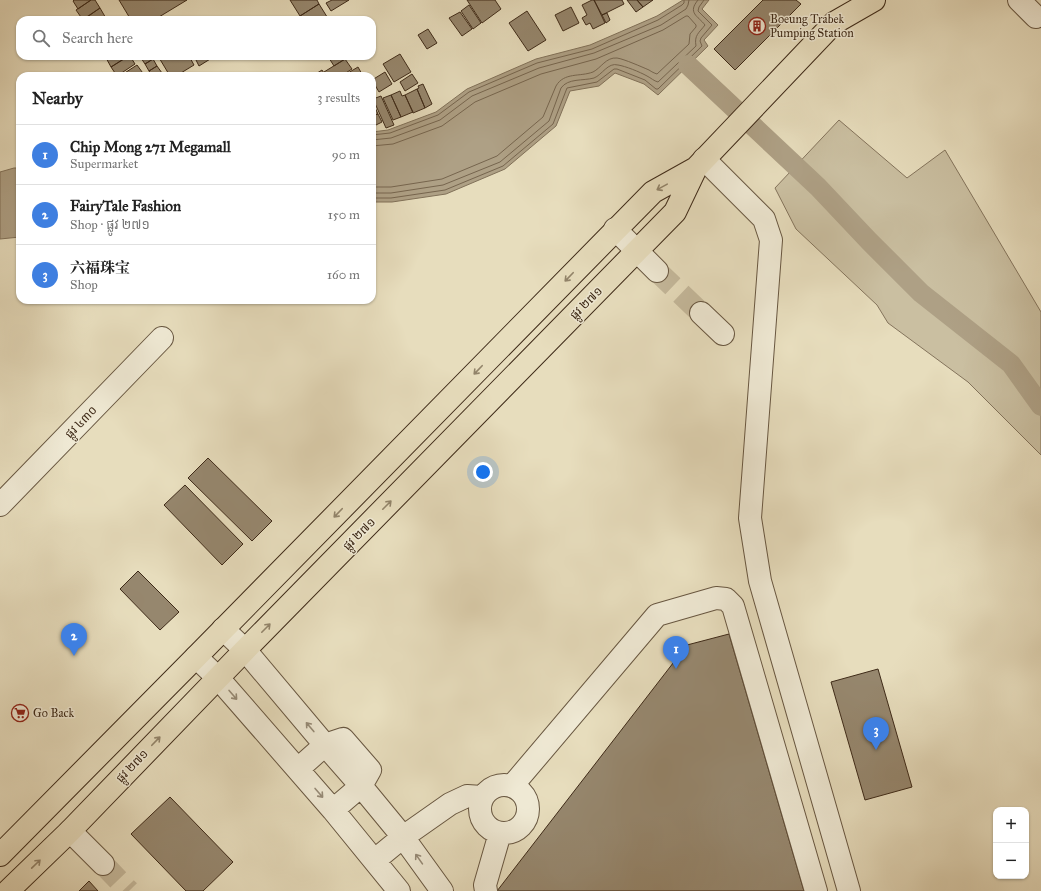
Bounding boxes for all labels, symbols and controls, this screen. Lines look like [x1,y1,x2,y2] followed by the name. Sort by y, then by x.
[770,12,854,41] place label: Boeung Trabek Pumping Station
[16,16,376,60] search box
[747,16,767,36] building icon: Boeung Trabek Pumping Station
[30,27,52,49] icon: search
[62,29,133,47] text: Search here
[32,88,83,109] text: Nearby
[317,90,360,106] text: 3 results
[70,138,231,156] text: Chip Mong 271 Megamall
[42,147,48,163] text: 1
[332,147,360,163] text: 90 m
[70,156,138,172] text: Supermarket
[656,183,668,191] one-way arrow
[70,197,181,215] text: FairyTale Fashion
[42,207,48,223] text: 2
[328,207,360,223] text: 150 m
[70,217,150,233] text: Shop · ផ្លូវ ២៧១
[70,259,130,277] text: 六福珠宝
[42,267,48,283] text: 3
[327,267,360,283] text: 160 m
[564,272,574,282] one-way arrow
[70,277,98,293] text: Shop
[567,284,608,325] street label: ផ្លូវ ២៧១
[473,365,483,375] one-way arrow
[62,403,102,444] street label: ផ្លូវ ៤៣០
[473,462,493,482] your location
[382,500,392,510] one-way arrow
[333,508,343,518] one-way arrow
[340,515,381,556] street label: ផ្លូវ ២៧១
[61,623,87,656] pin: 2
[262,623,271,633] one-way arrow
[663,636,689,669] pin: 1
[228,690,238,700] one-way arrow
[10,703,30,723] supermarket icon: Go Back
[33,706,75,720] place label: Go Back
[863,717,889,750] pin: 3
[305,721,314,732] one-way arrow
[152,736,161,746] one-way arrow
[113,747,154,788] street label: ផ្លូវ ២៧១
[314,787,323,798] one-way arrow
[993,807,1029,879] map controls
[993,807,1029,843] button: +
[993,843,1029,879] button: −
[415,854,423,865] one-way arrow
[31,859,41,869] one-way arrow

